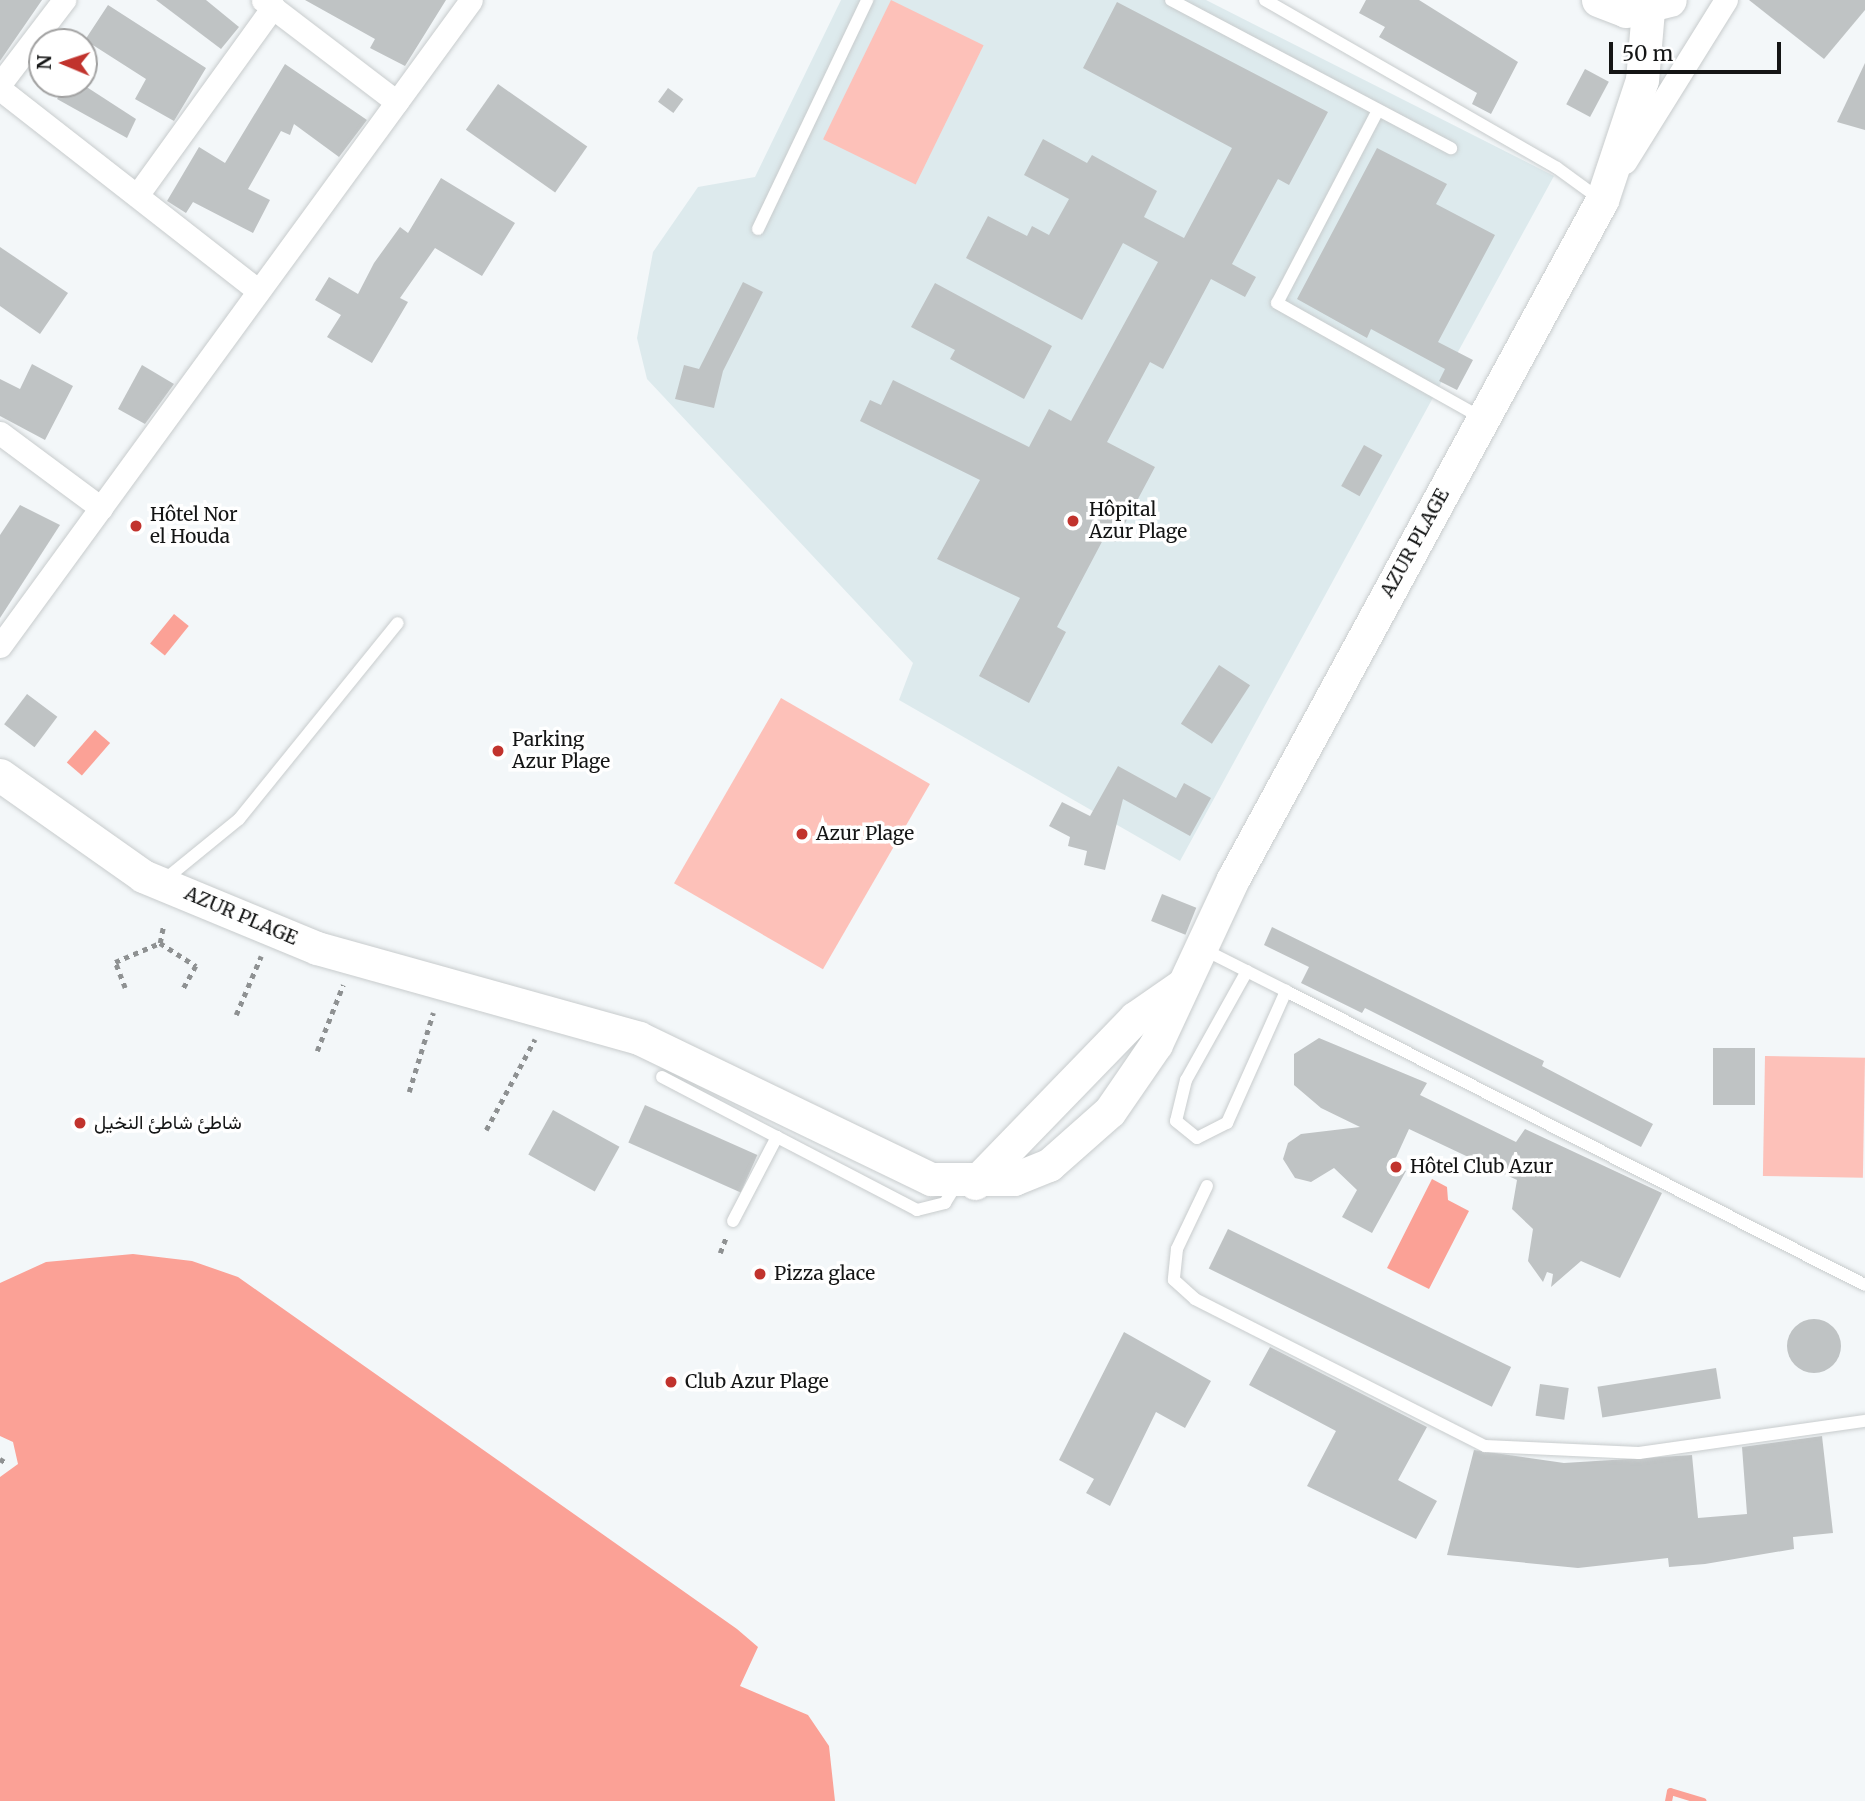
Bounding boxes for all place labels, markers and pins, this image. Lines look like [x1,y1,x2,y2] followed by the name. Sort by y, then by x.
[1089,499,1187,543] place label: Hôpital Azur Plage
[150,504,237,548] place label: Hôtel Nor el Houda
[1063,511,1083,531] marker: Hôpital Azur Plage
[128,518,144,534] marker: Hôtel Nor el Houda
[512,729,610,773] place label: Parking Azur Plage
[490,743,506,759] marker: Parking Azur Plage
[816,823,914,845] place label: Azur Plage
[794,826,810,842] marker: Azur Plage
[94,1112,242,1134] place label: شاطئ شاطئ النخيل
[72,1115,88,1131] marker: شاطئ شاطئ النخيل
[1410,1156,1553,1178] place label: Hôtel Club Azur
[1388,1159,1404,1175] marker: Hôtel Club Azur
[774,1263,875,1285] place label: Pizza glace
[752,1266,768,1282] marker: Pizza glace
[685,1371,829,1393] place label: Club Azur Plage
[663,1374,679,1390] marker: Club Azur Plage

